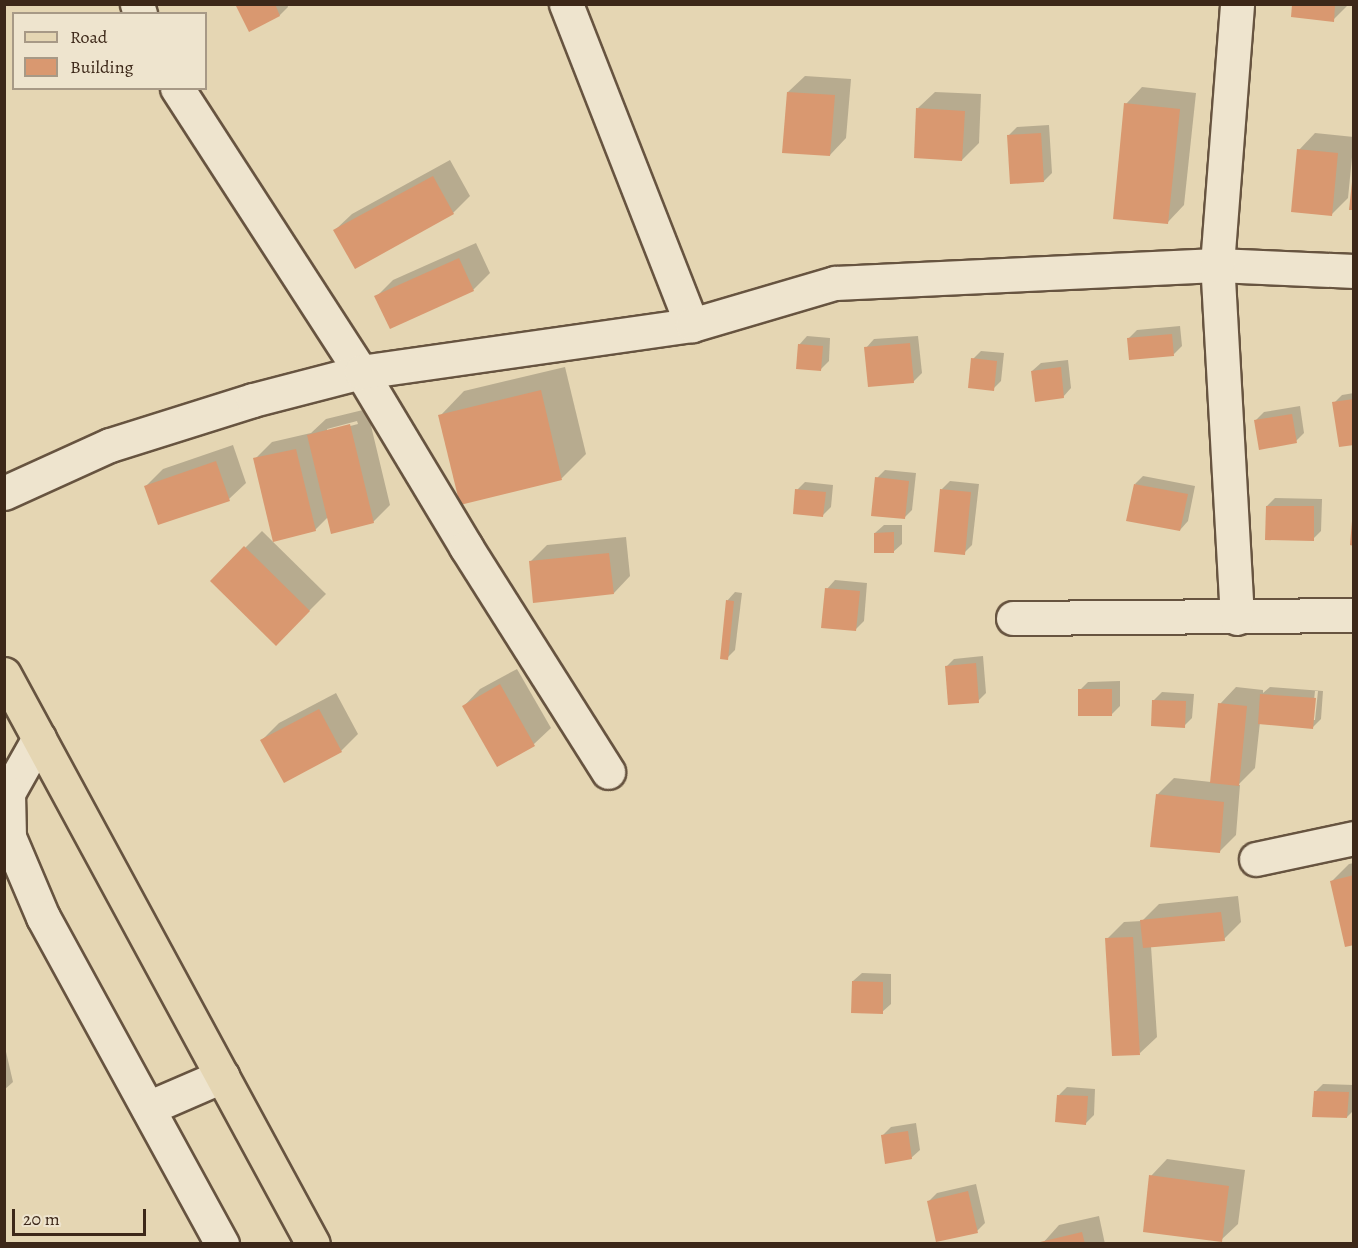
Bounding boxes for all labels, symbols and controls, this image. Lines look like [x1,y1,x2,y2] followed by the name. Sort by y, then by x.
[12,12,207,90] legend
[70,25,107,49] text: Road
[70,55,134,79] text: Building
[15,1197,148,1235] scale bar
[23,1207,60,1231] text: 20 m

